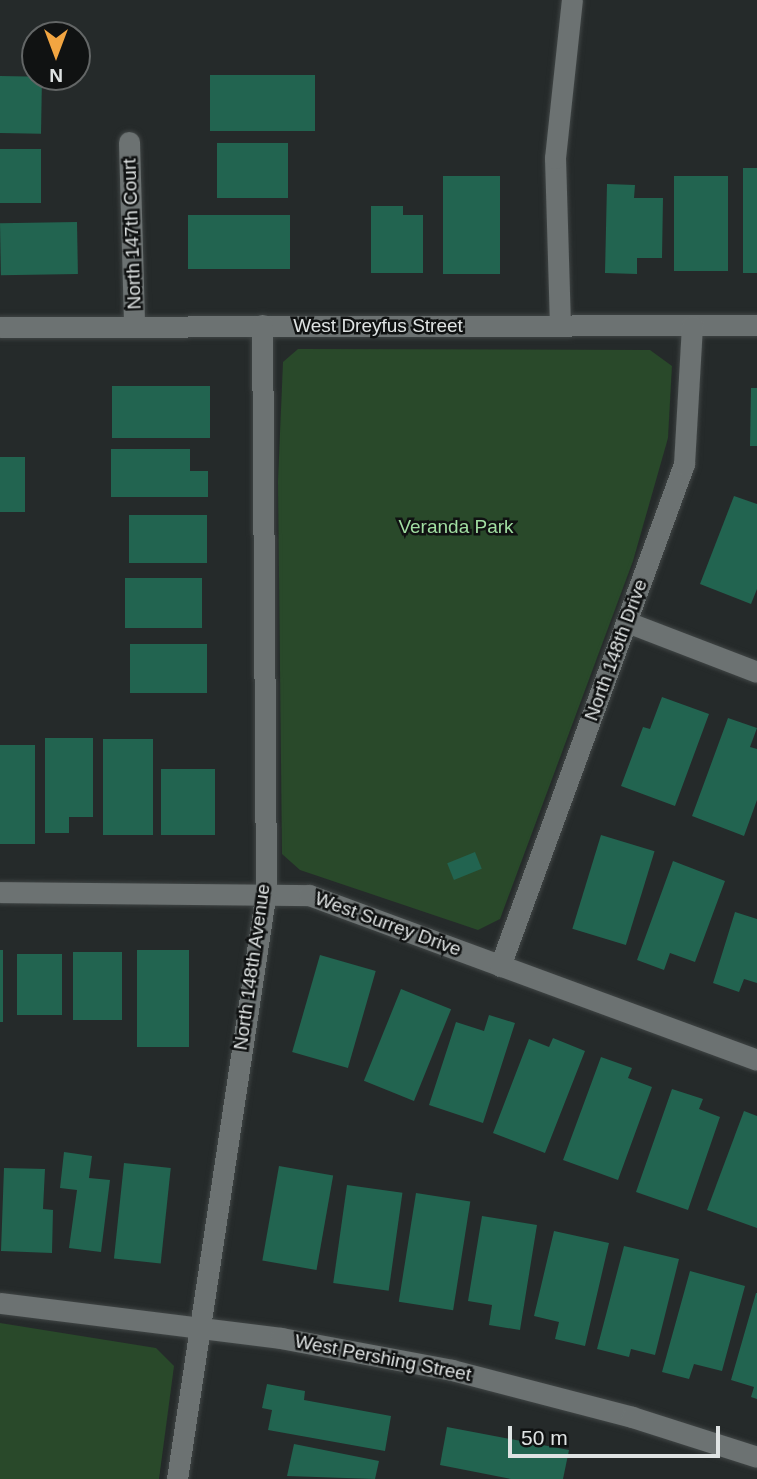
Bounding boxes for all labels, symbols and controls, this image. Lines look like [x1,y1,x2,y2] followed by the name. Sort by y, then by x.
[21,21,91,91] north arrow
[49,65,63,86] text: N
[118,158,146,310] street label: North 147th Court
[293,315,463,337] street label: West Dreyfus Street
[398,516,514,538] park label: Veranda Park
[580,576,652,724] street label: North 148th Drive
[229,882,275,1052] street label: North 148th Avenue
[312,887,464,961] street label: West Surrey Drive
[293,1330,473,1386] street label: West Pershing Street
[512,1412,724,1456] scale bar
[521,1426,568,1449] text: 50 m

